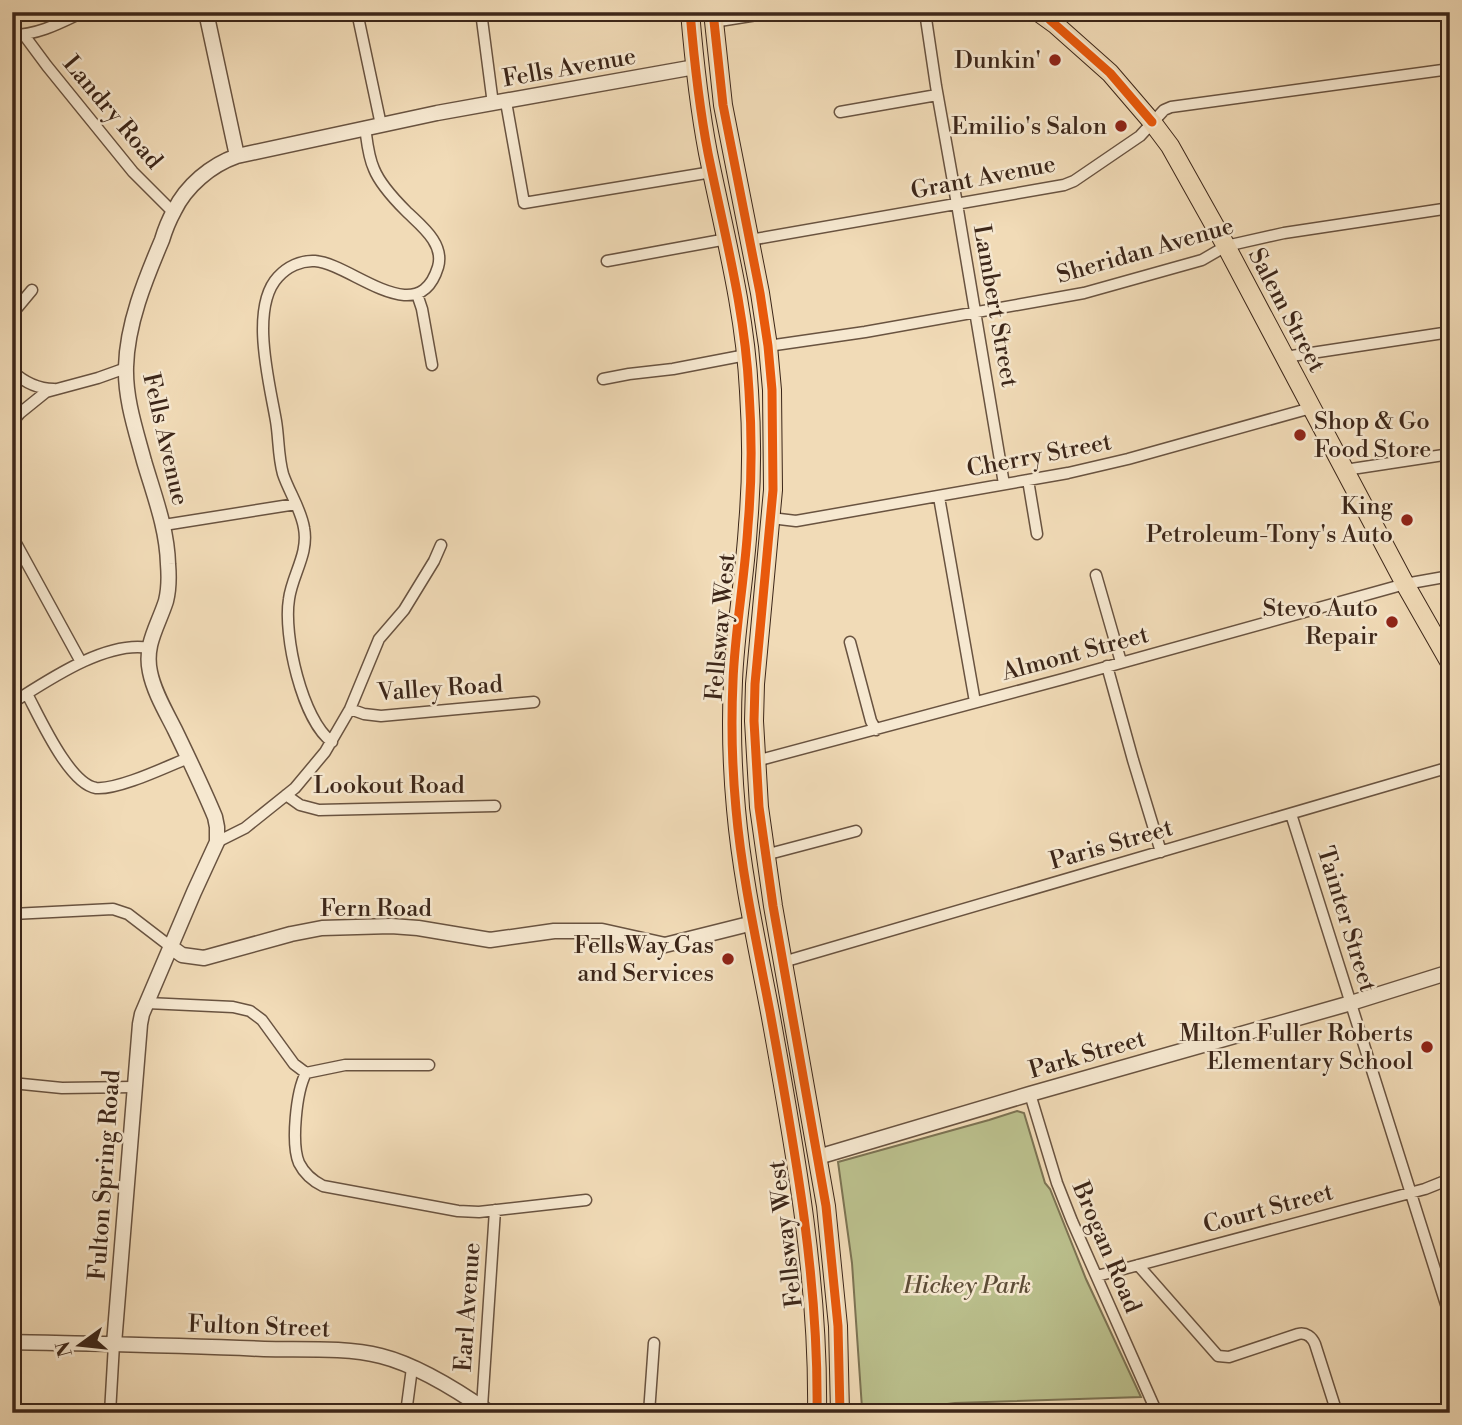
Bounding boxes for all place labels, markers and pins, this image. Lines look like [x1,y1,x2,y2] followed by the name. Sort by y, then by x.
[954,46,1041,76] place label: Dunkin'
[1047,52,1063,68] marker: Dunkin'
[951,112,1107,142] place label: Emilio's Salon
[1113,118,1129,134] marker: Emilio's Salon
[1314,407,1431,465] place label: Shop & Go Food Store
[1292,427,1308,443] marker: Shop & Go Food Store
[1146,492,1394,550] place label: King Petroleum-Tony's Auto
[1399,512,1415,528] marker: King Petroleum-Tony's Auto
[1262,594,1378,652] place label: Stevo Auto Repair
[1384,614,1400,630] marker: Stevo Auto Repair
[574,931,714,989] place label: FellsWay Gas and Services
[720,951,736,967] marker: FellsWay Gas and Services
[1179,1019,1413,1077] place label: Milton Fuller Roberts Elementary School
[1419,1039,1435,1055] marker: Milton Fuller Roberts Elementary School

